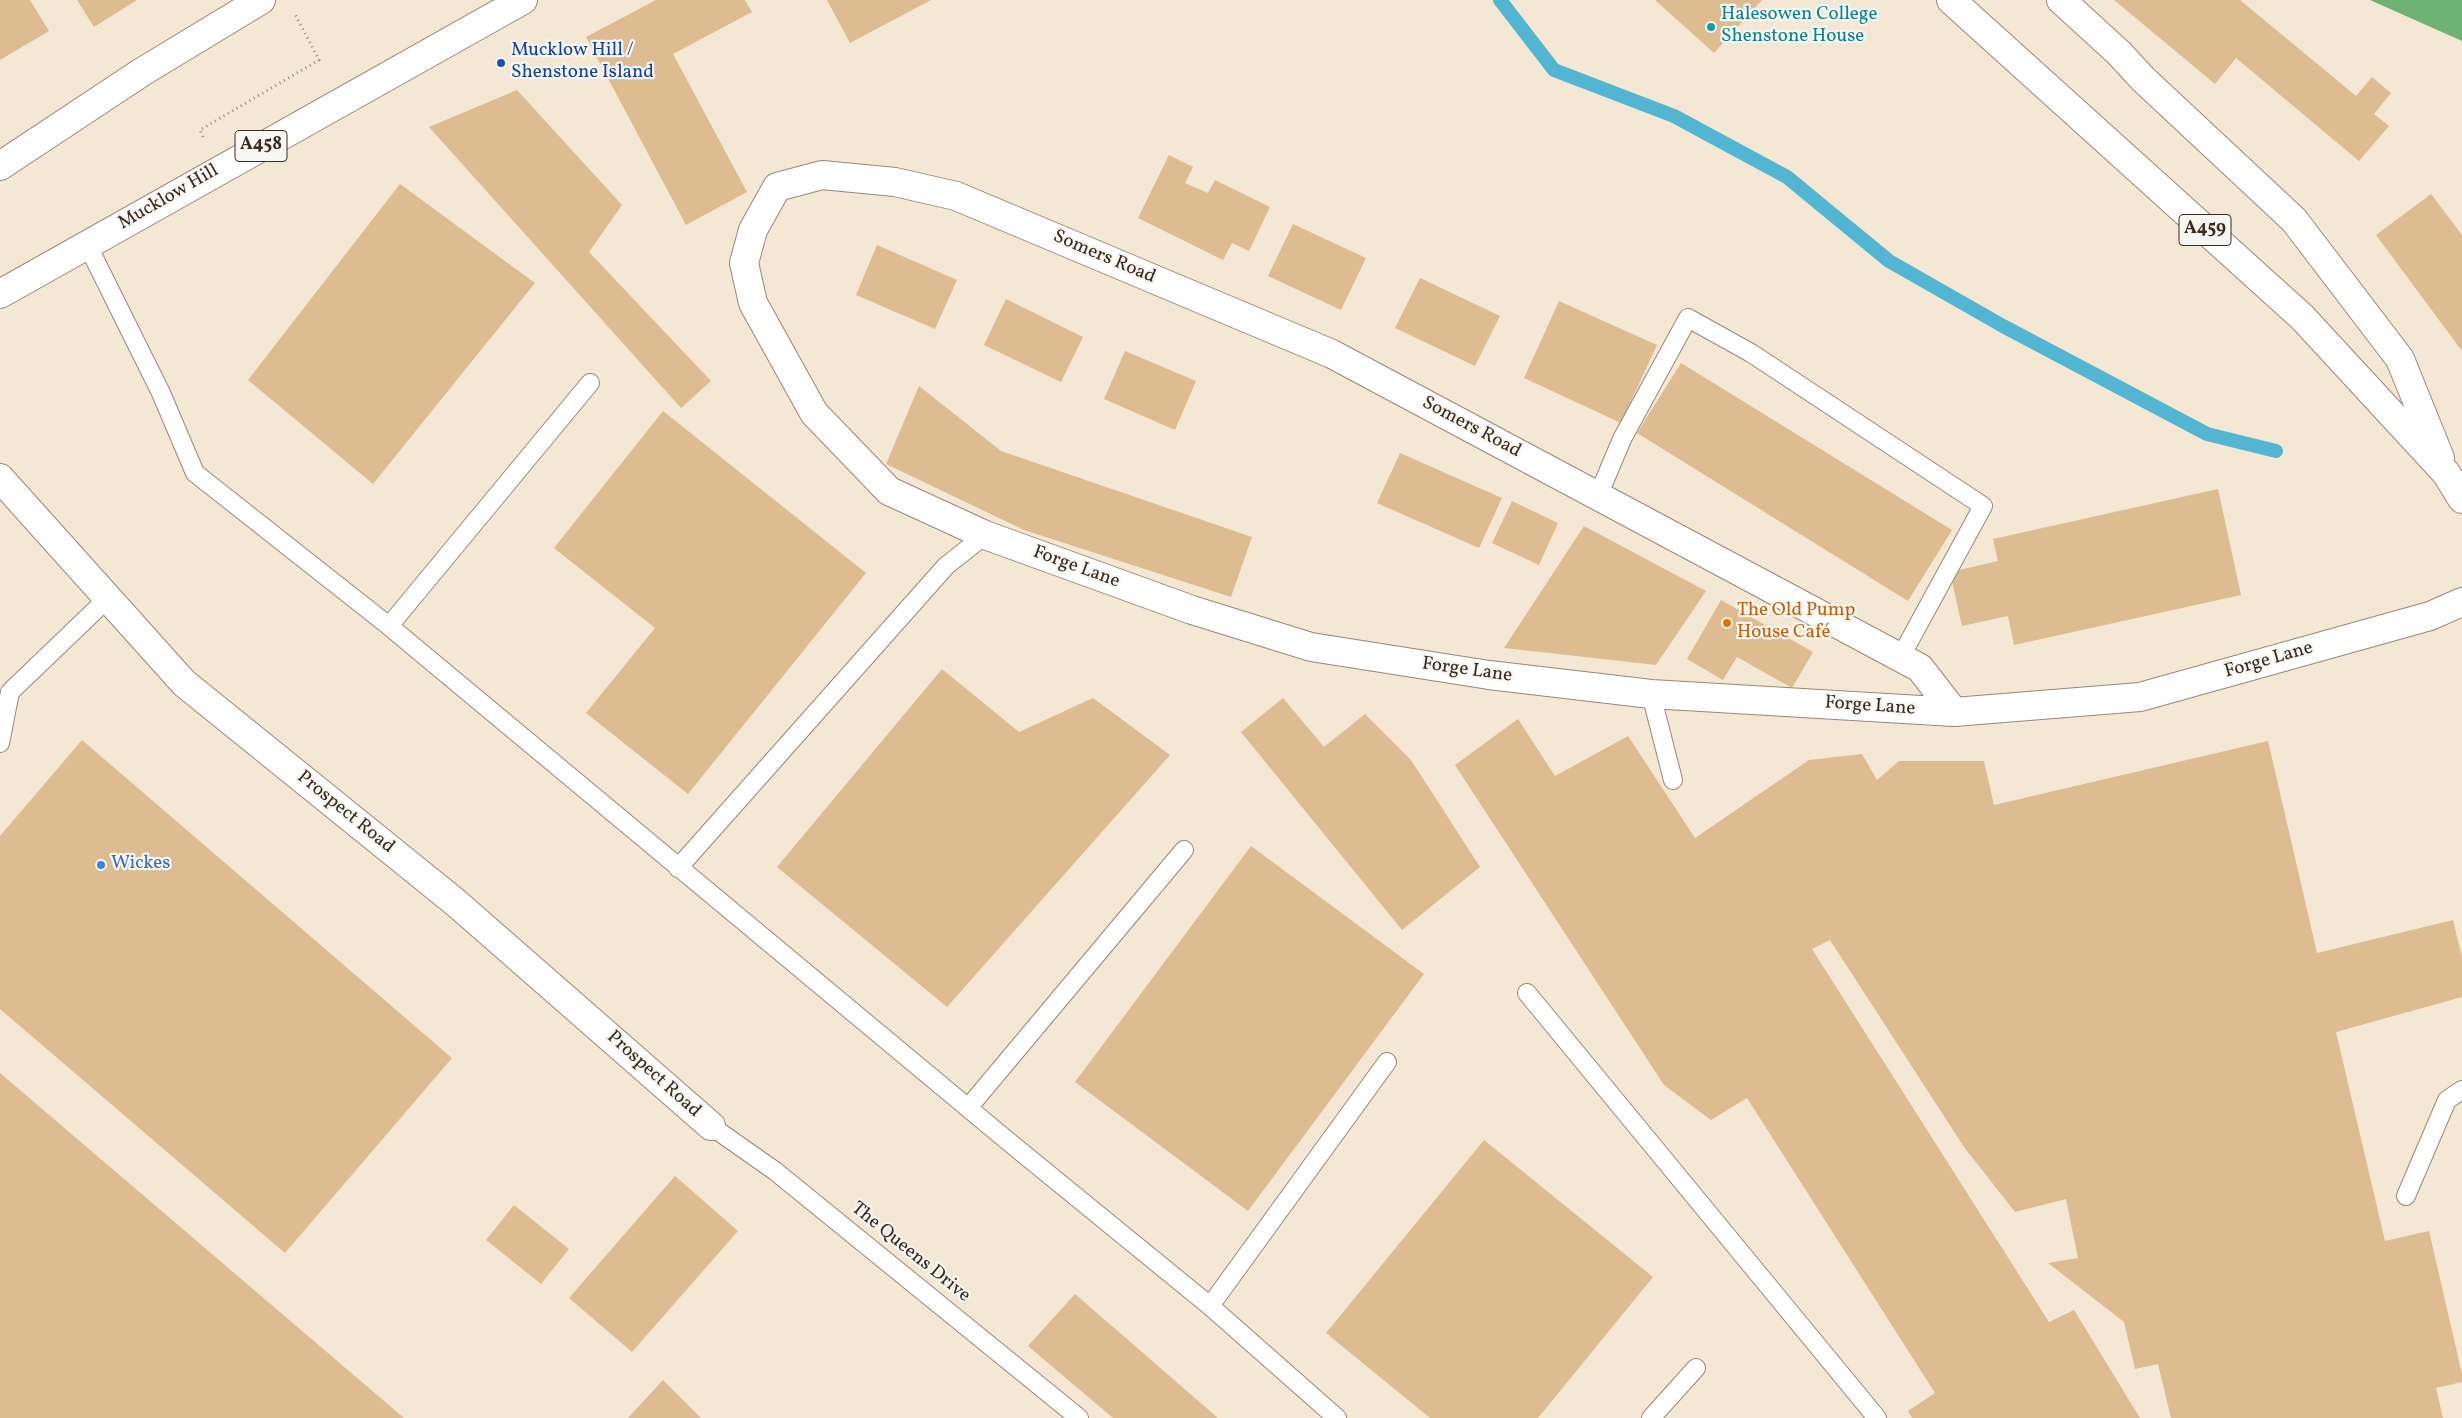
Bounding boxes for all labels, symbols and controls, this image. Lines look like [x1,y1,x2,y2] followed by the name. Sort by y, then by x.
[1721,5,1878,49] place label: Halesowen College Shenstone House
[1705,21,1717,33] marker: Halesowen College Shenstone House
[511,41,654,85] place label: Mucklow Hill / Shenstone Island
[495,57,507,69] marker: Mucklow Hill / Shenstone Island
[235,130,287,162] road number: A458
[115,160,223,236] street label: Mucklow Hill
[2179,214,2231,246] road number: A459
[1049,226,1159,290] street label: Somers Road
[1417,392,1525,464] street label: Somers Road
[1029,542,1123,594] street label: Forge Lane
[1737,601,1855,645] place label: The Old Pump House Café
[1721,617,1733,629] marker: The Old Pump House Café
[2222,638,2316,684] street label: Forge Lane
[1420,653,1514,689] street label: Forge Lane
[1824,692,1916,722] street label: Forge Lane
[292,767,398,859] street label: Prospect Road
[111,854,170,876] place label: Wickes
[95,859,107,871] marker: Wickes
[601,1027,705,1123] street label: Prospect Road
[846,1198,974,1308] street label: The Queens Drive

